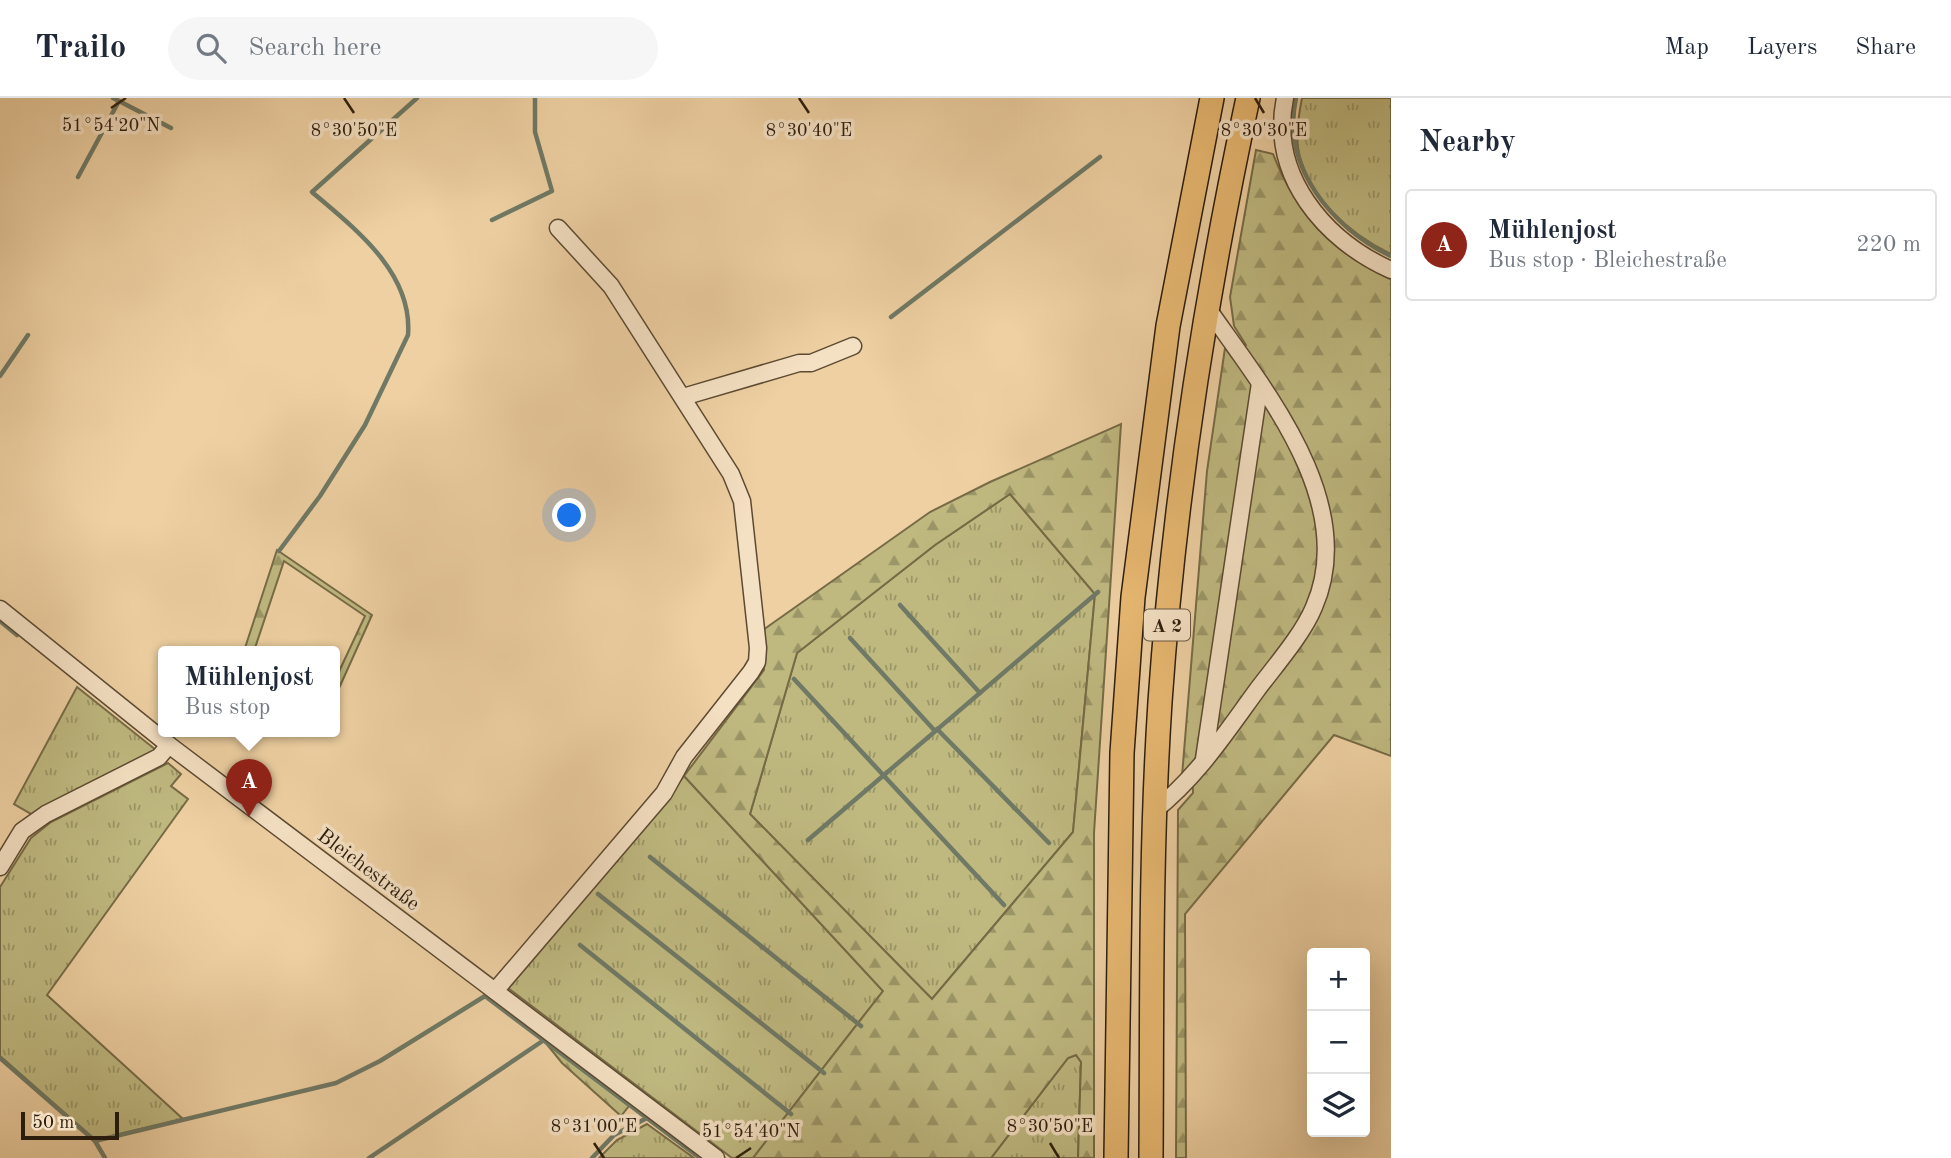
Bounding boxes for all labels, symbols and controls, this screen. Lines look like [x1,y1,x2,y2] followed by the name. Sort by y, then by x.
[168,17,658,80] search box
[192,29,230,67] icon: search
[35,32,126,65] text: Trailo
[248,35,381,61] text: Search here
[1665,36,1709,60] text: Map
[1747,36,1817,60] text: Layers
[1855,36,1916,60] text: Share
[62,117,160,135] text: 51°54'20"N
[311,122,397,140] text: 8°30'50"E
[766,122,852,140] text: 8°30'40"E
[1221,122,1307,140] text: 8°30'30"E
[1419,128,1516,158] text: Nearby
[1488,218,1617,244] text: Mühlenjost
[1435,233,1453,256] text: A
[1856,233,1921,256] text: 220 m
[1488,249,1727,272] text: Bus stop · Bleichestraße
[552,498,586,532] your location
[1144,610,1190,640] road number: A 2
[158,646,340,737] popup
[185,665,313,691] text: Mühlenjost
[185,696,271,719] text: Bus stop
[226,759,272,817] pin: A
[313,825,423,915] street label: Bleichestraße
[1307,948,1370,1137] map controls
[1307,948,1370,1011] button: +
[1307,1011,1370,1074] button: −
[1307,1074,1370,1137] button: layers
[21,1109,119,1141] scale bar
[32,1114,74,1133] text: 50 m
[551,1118,637,1136] text: 8°31'00"E
[1007,1118,1093,1136] text: 8°30'50"E
[702,1123,800,1141] text: 51°54'40"N

